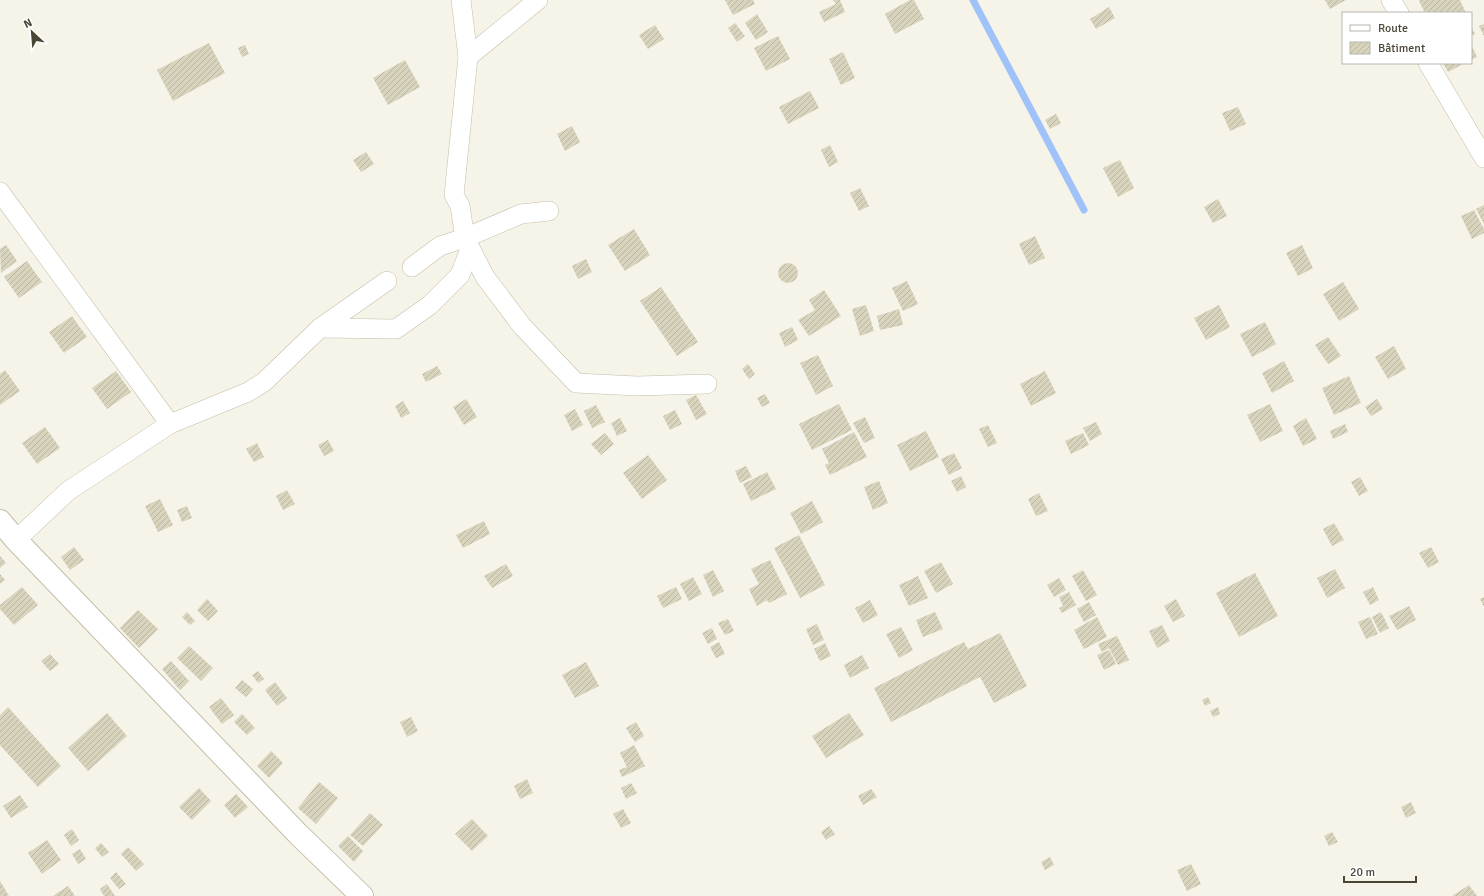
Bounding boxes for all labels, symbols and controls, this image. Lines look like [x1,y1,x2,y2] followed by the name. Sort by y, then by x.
[12,12,52,52] north arrow
[1342,12,1472,64] legend
[22,16,34,31] text: N
[1378,21,1408,36] text: Route
[1378,41,1425,56] text: Bâtiment
[1344,858,1416,884] scale bar
[1350,865,1375,880] text: 20 m

